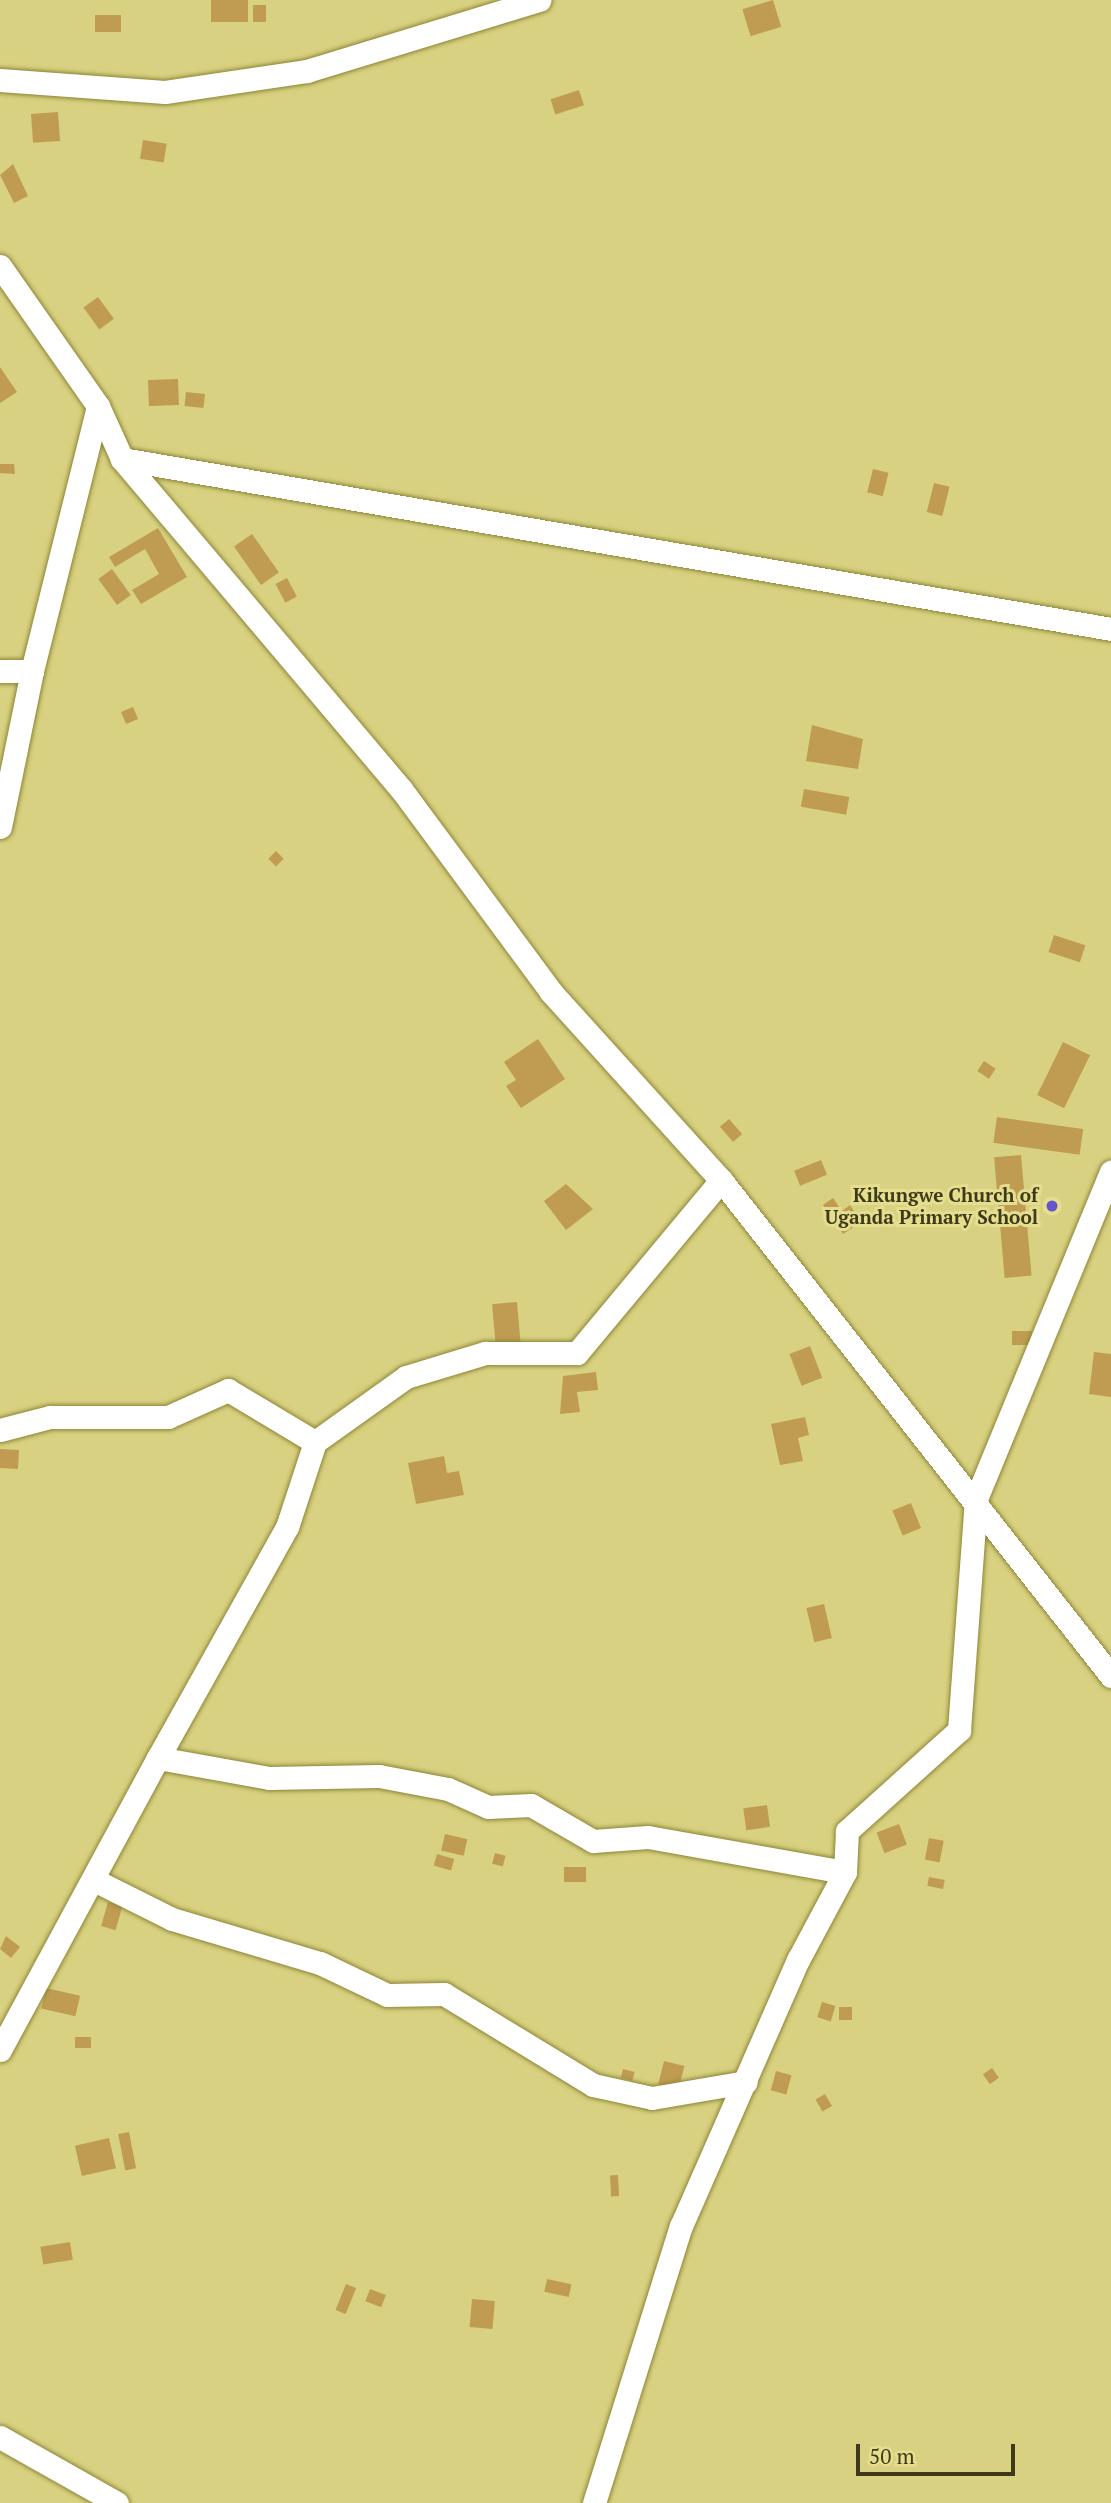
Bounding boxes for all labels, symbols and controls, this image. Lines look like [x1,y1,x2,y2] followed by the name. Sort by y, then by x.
[825,1184,1038,1228] place label: Kikungwe Church of Uganda Primary School
[1044,1198,1060,1214] marker: Kikungwe Church of Uganda Primary School
[859,2430,1018,2474] scale bar
[869,2442,915,2470] text: 50 m

